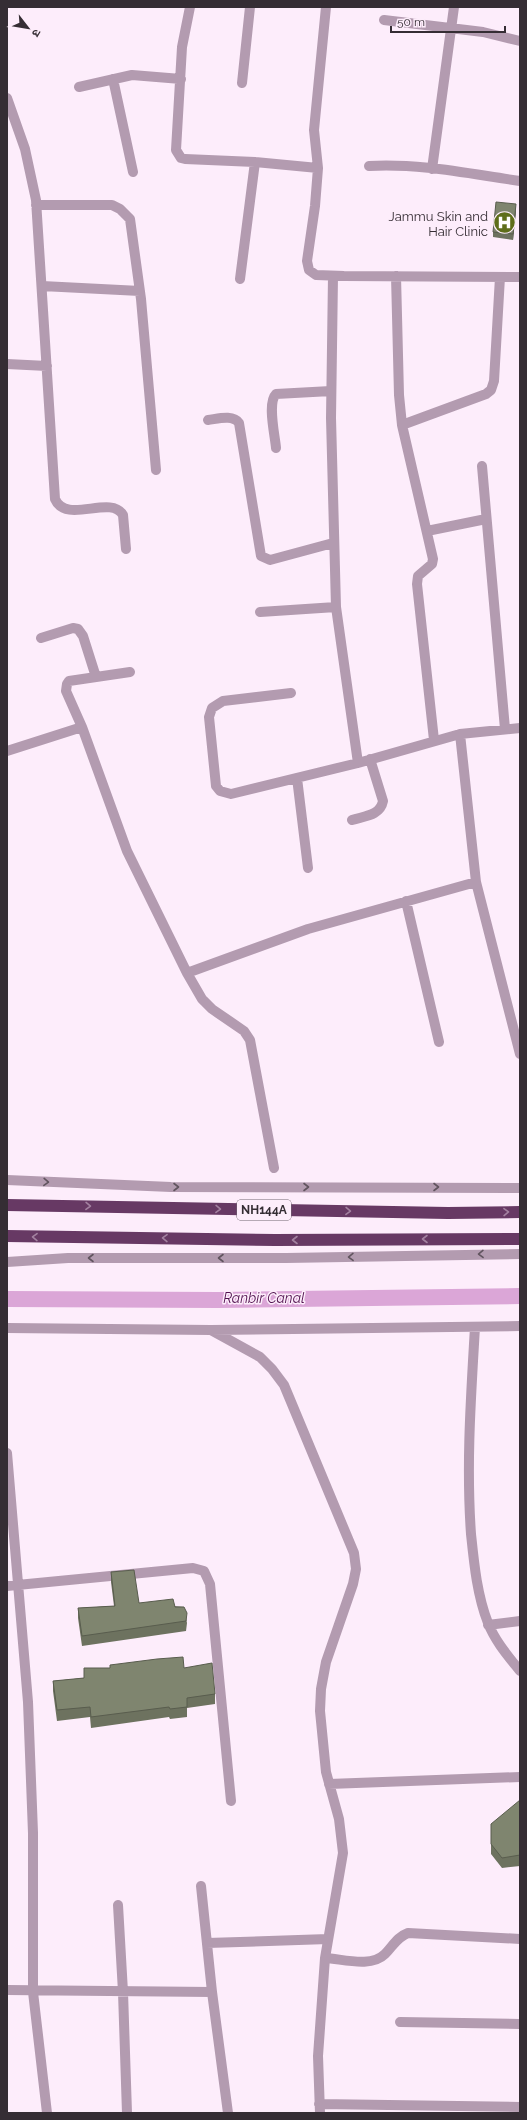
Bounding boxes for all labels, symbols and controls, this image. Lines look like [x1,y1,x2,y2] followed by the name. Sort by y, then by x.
[8,8,48,48] north arrow
[391,8,505,34] scale bar
[397,15,425,29] text: 50 m
[29,27,43,39] text: उ
[389,209,488,239] place label: Jammu Skin and Hair Clinic
[491,210,517,236] hospital icon: Jammu Skin and Hair Clinic
[43,1177,49,1186] one-way arrow
[173,1183,179,1191] one-way arrow
[303,1183,309,1191] one-way arrow
[433,1183,439,1191] one-way arrow
[237,1200,291,1220] road number: NH144A
[85,1202,91,1210] one-way arrow
[215,1205,221,1213] one-way arrow
[345,1207,351,1215] one-way arrow
[503,1208,509,1216] one-way arrow
[32,1233,38,1241] one-way arrow
[162,1234,168,1243] one-way arrow
[422,1235,428,1243] one-way arrow
[292,1236,298,1244] one-way arrow
[478,1250,484,1258] one-way arrow
[348,1252,354,1261] one-way arrow
[88,1254,94,1262] one-way arrow
[218,1254,224,1262] one-way arrow
[223,1290,305,1306] water label: Ranbir Canal

